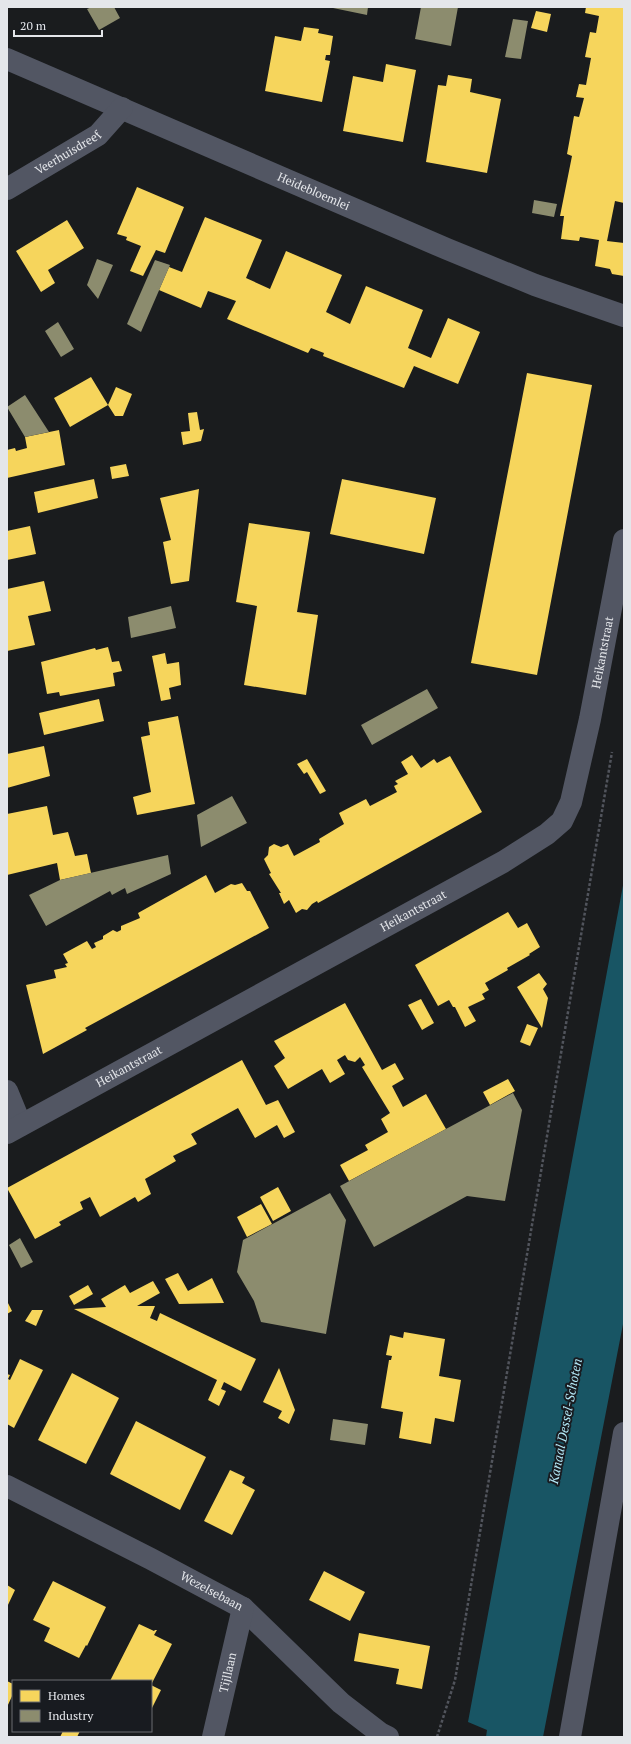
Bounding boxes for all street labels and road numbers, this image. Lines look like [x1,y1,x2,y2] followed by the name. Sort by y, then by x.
[32,127,105,178] street label: Veerhuisdreef
[275,169,353,213] street label: Heidebloemlei
[588,615,616,690] street label: Heikantstraat
[377,886,449,935] street label: Heikantstraat
[93,1042,165,1090] street label: Heikantstraat
[178,1568,246,1614] street label: Wezelsebaan
[216,1651,239,1694] street label: Tijllaan

